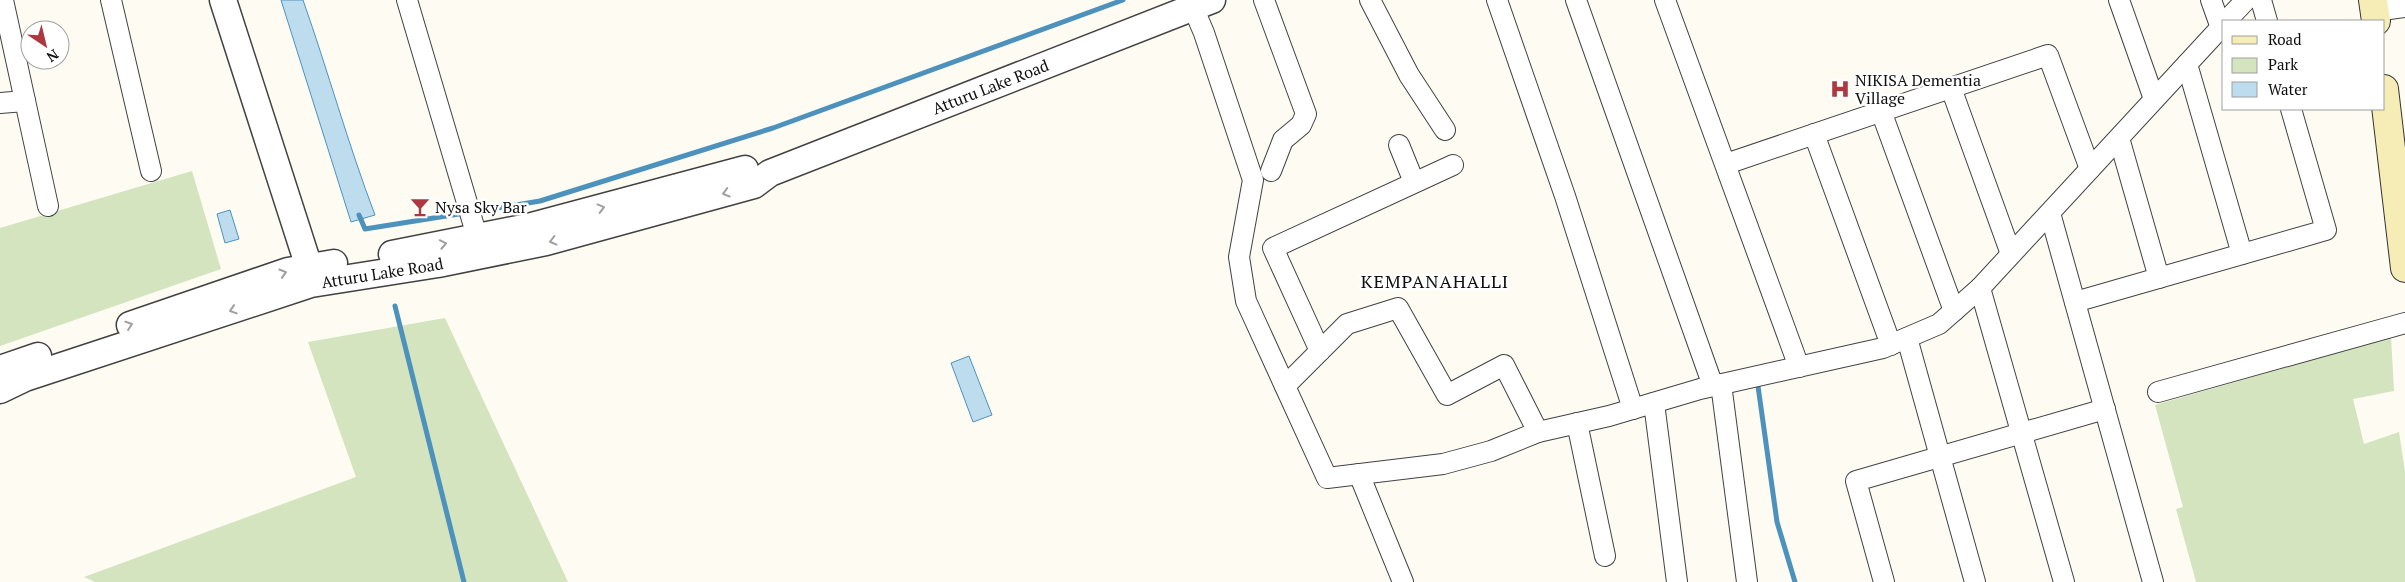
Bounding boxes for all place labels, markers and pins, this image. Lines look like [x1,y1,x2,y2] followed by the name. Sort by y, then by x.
[1855,69,1981,109] place label: NIKISA Dementia Village
[1829,78,1851,100] hospital icon: NIKISA Dementia Village
[409,196,431,218] bar icon: Nysa Sky Bar
[435,196,527,218] place label: Nysa Sky Bar

